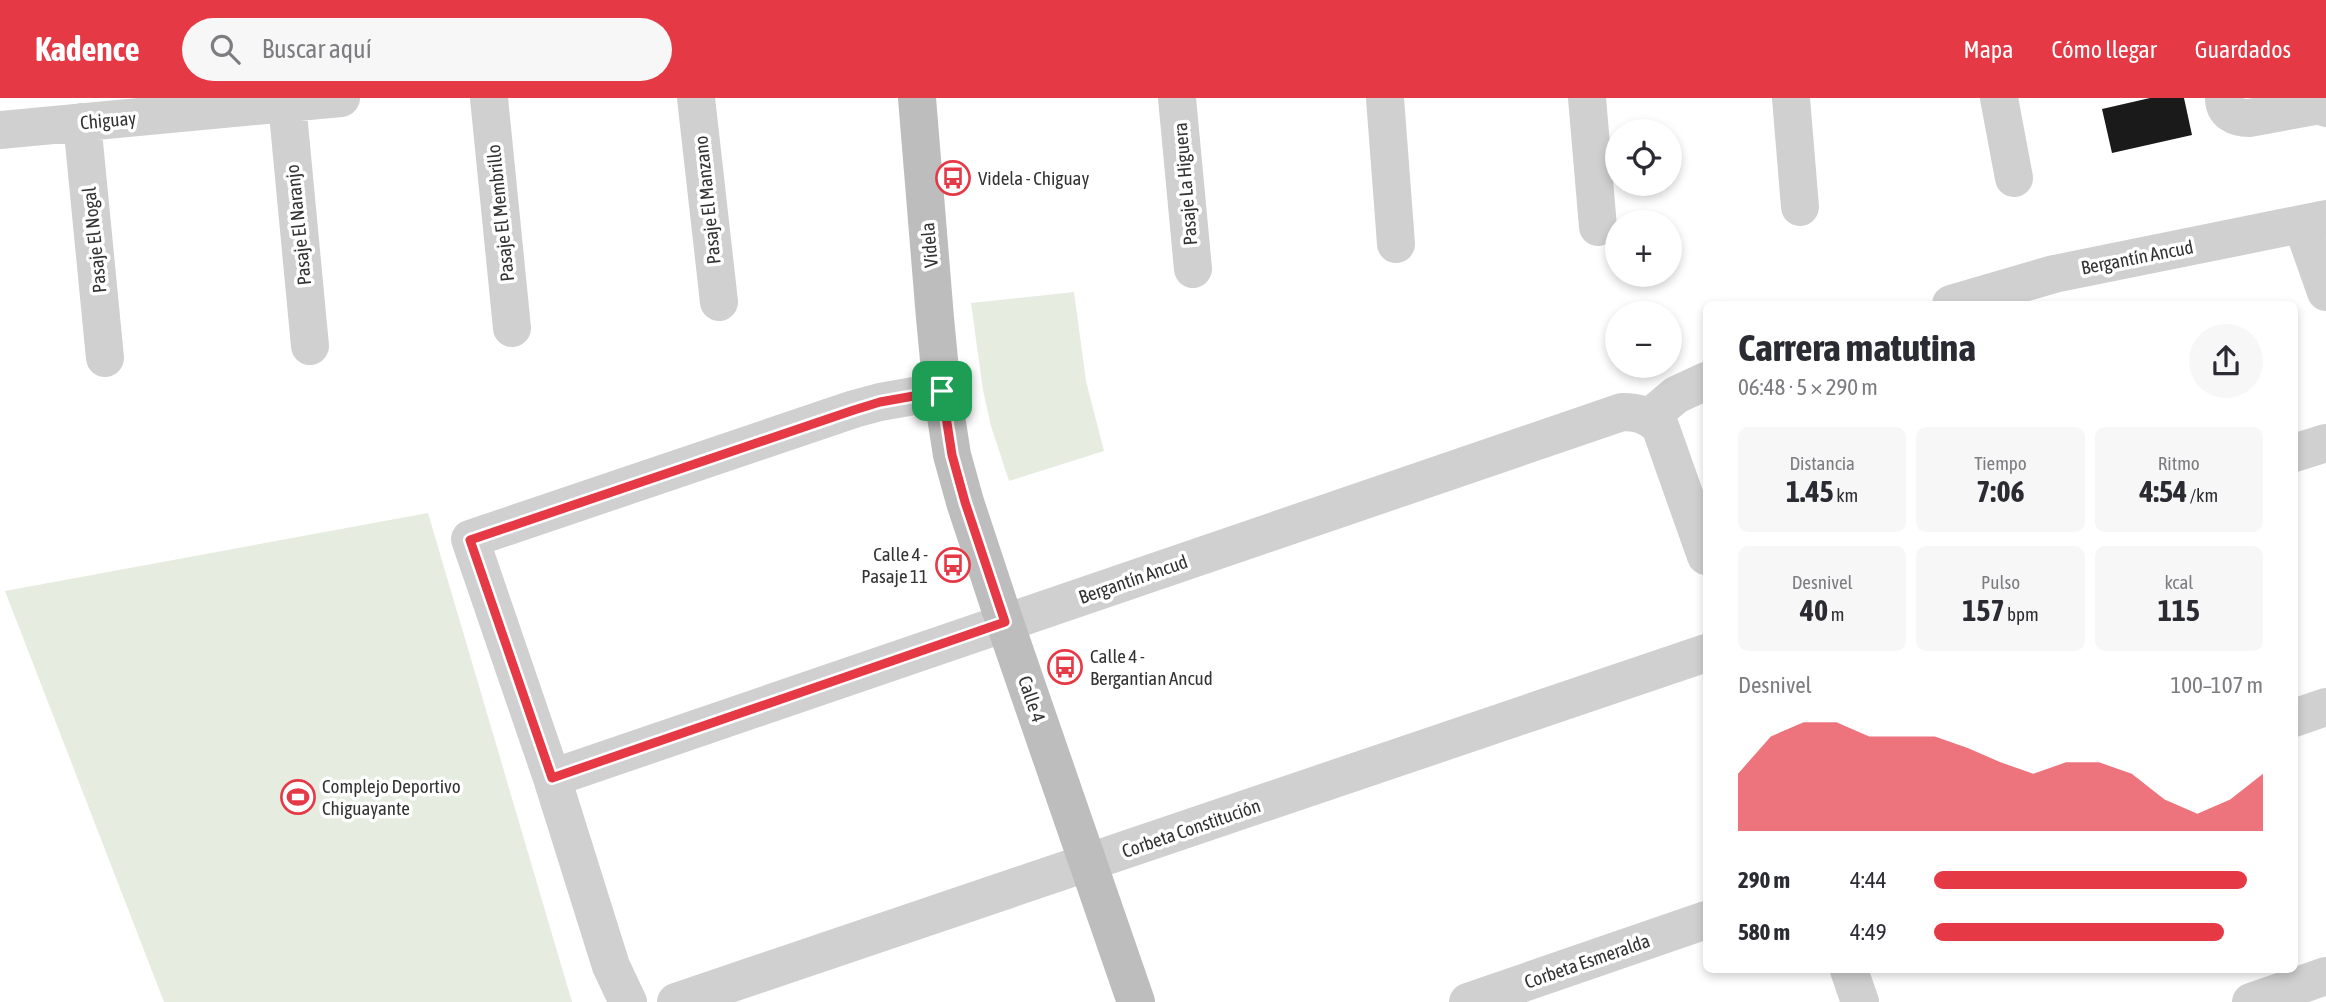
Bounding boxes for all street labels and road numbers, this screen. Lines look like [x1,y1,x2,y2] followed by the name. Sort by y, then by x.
[79,107,137,133] street label: Chiguay
[1169,122,1201,246] street label: Pasaje La Higuera
[689,135,725,265] street label: Pasaje El Manzano
[482,143,518,283] street label: Pasaje El Membrillo
[281,163,315,286] street label: Pasaje El Naranjo
[77,186,111,294] street label: Pasaje El Nogal
[916,222,942,268] street label: Videla
[2079,235,2195,279] street label: Bergantín Ancud
[1076,550,1190,608] street label: Bergantín Ancud
[1014,673,1050,725] street label: Calle 4
[1119,794,1263,862] street label: Corbeta Constitución
[1521,929,1653,993] street label: Corbeta Esmeralda

